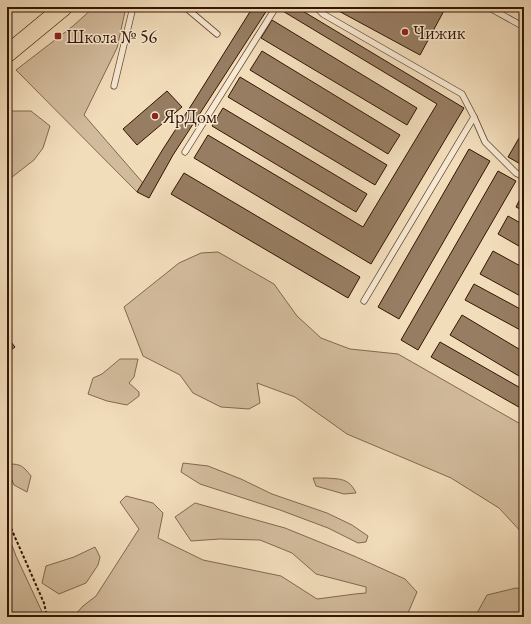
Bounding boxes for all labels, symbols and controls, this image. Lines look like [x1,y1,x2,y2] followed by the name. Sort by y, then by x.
[413,21,466,44] place label: Чижик
[66,25,158,48] place label: Школа № 56
[400,27,410,37] marker: Чижик
[53,31,63,41] marker: Школа № 56
[162,105,218,128] place label: ЯрДом
[150,111,160,121] marker: ЯрДом

